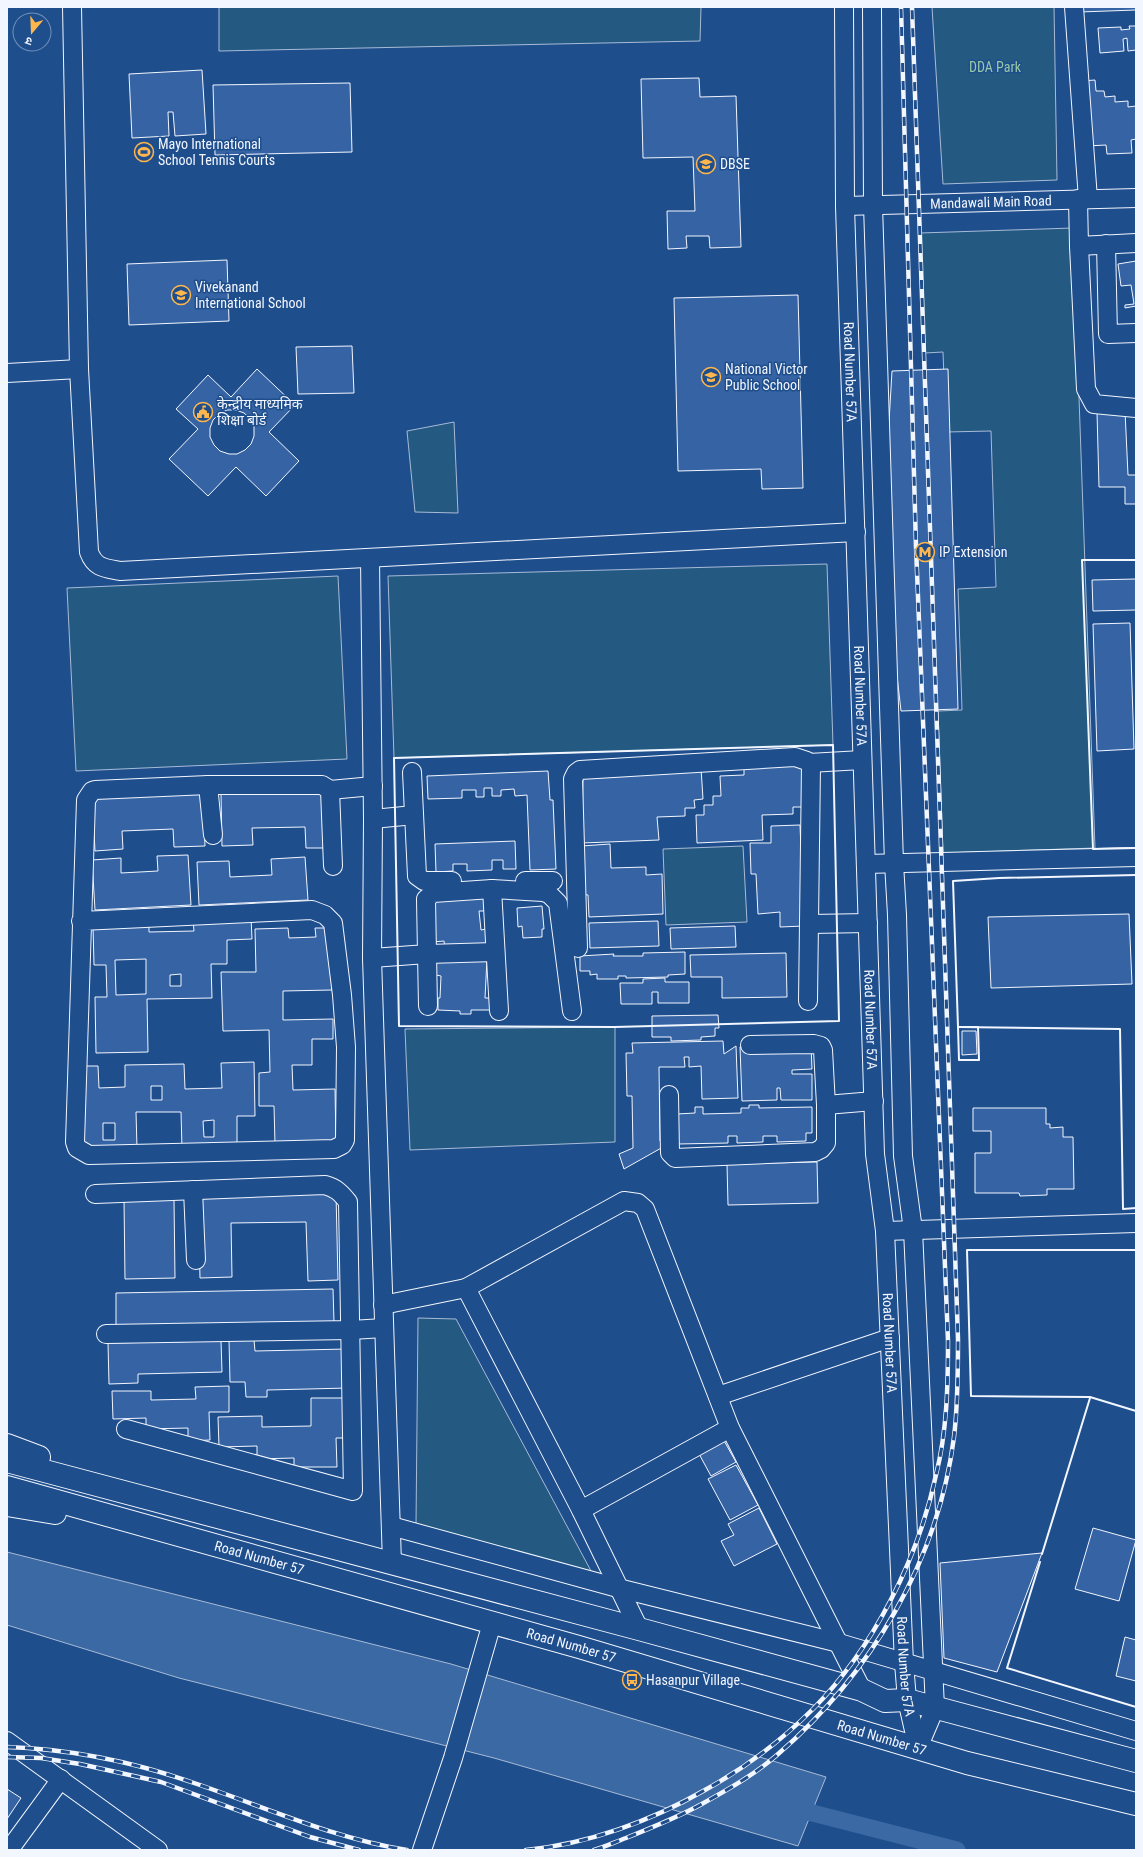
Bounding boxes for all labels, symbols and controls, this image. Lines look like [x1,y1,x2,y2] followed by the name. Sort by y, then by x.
[12,12,52,52] north arrow
[23,34,34,48] text: उ
[969,59,1022,75] park label: DDA Park
[158,136,275,168] place label: Mayo International School Tennis Courts
[133,141,155,163] sports icon: Mayo International School Tennis Courts
[695,153,717,175] school or university icon: DBSE
[720,156,750,172] place label: DBSE
[930,192,1052,212] street label: Mandawali Main Road
[195,279,306,311] place label: Vivekanand International School
[170,284,192,306] school or university icon: Vivekanand International School
[841,322,860,422] street label: Road Number 57A
[725,361,808,393] place label: National Victor Public School
[700,366,722,388] school or university icon: National Victor Public School
[217,395,303,428] place label: केन्द्रीय माध्यमिक शिक्षा बोर्ड
[192,401,214,423] public building icon: केन्द्रीय माध्यमिक शिक्षा बोर्ड
[914,541,936,563] metro station icon: IP Extension
[939,544,1007,560] place label: IP Extension
[851,645,870,746] street label: Road Number 57A
[861,969,880,1070] street label: Road Number 57A
[880,1292,900,1393] street label: Road Number 57A
[213,1537,306,1578] street label: Road Number 57
[894,1616,918,1718] street label: Road Number 57A
[525,1625,618,1666] street label: Road Number 57
[621,1669,643,1691] bus stop icon: Hasanpur Village
[646,1672,741,1688] place label: Hasanpur Village
[835,1717,928,1758] street label: Road Number 57

